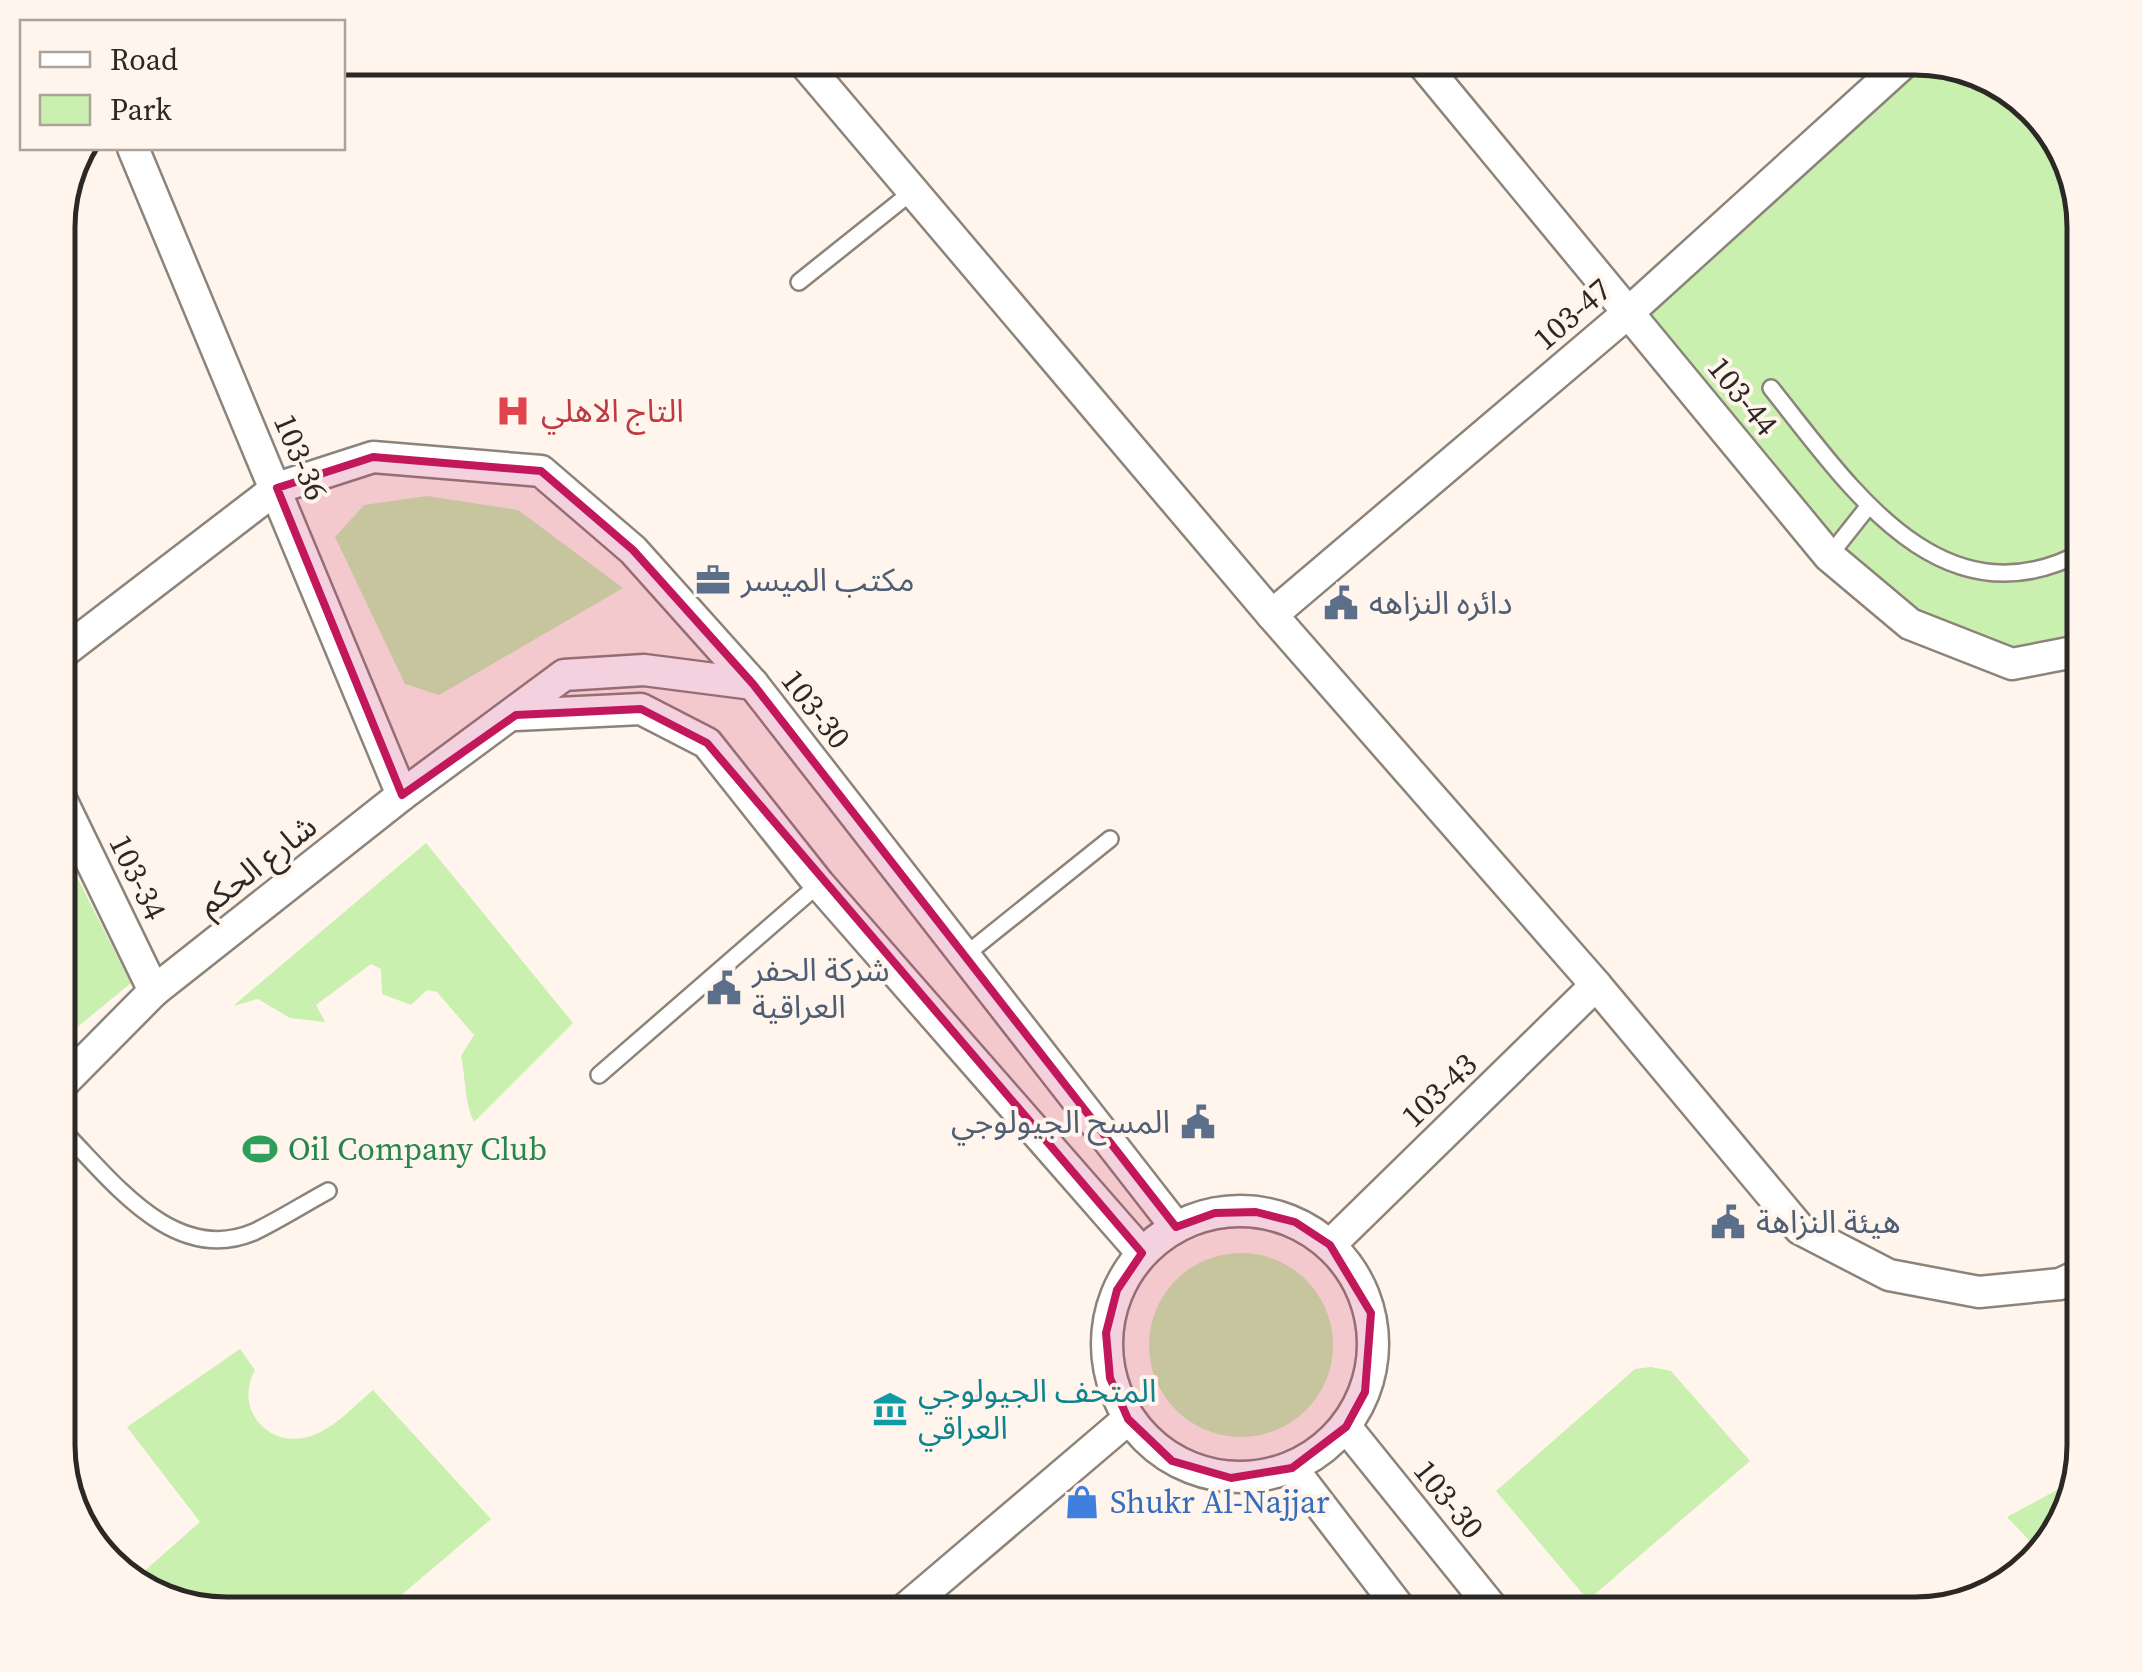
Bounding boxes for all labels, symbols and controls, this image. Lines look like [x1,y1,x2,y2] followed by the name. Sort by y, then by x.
[20,20,345,150] legend
[110,39,178,80] text: Road
[110,89,172,130] text: Park
[1524,268,1620,360] street label: 103-47
[1698,347,1788,445] street label: 103-44
[541,389,684,435] place label: التاج الاهلي
[494,392,532,430] hospital icon: التاج الاهلي
[263,407,339,507] street label: 103-36
[740,558,915,602] place label: مكتب الميسر
[694,561,732,599] office icon: مكتب الميسر
[1369,581,1513,625] place label: دائره النزاهه
[1322,584,1360,622] public building icon: دائره النزاهه
[771,660,861,758] street label: 103-30
[188,804,327,927] street label: شارع الحكم
[99,827,177,927] street label: 103-34
[751,948,890,1029] place label: شركة الحفر العراقية
[705,969,743,1007] public building icon: شركة الحفر العراقية
[1391,1043,1487,1137] street label: 103-43
[951,1100,1170,1146] place label: المسح الجيولوجي
[1179,1103,1217,1141] public building icon: المسح الجيولوجي
[288,1127,547,1171] place label: Oil Company Club
[241,1130,279,1168] sports icon: Oil Company Club
[1756,1200,1901,1244] place label: هيئة النزاهة
[1709,1203,1747,1241] public building icon: هيئة النزاهة
[918,1369,1157,1452] place label: المتحف الجيولوجي العراقي
[871,1390,909,1428] museum icon: المتحف الجيولوجي العراقي
[1404,1450,1494,1548] street label: 103-30
[1110,1480,1330,1524] place label: Shukr Al-Najjar
[1063,1483,1101,1521] shop icon: Shukr Al-Najjar

